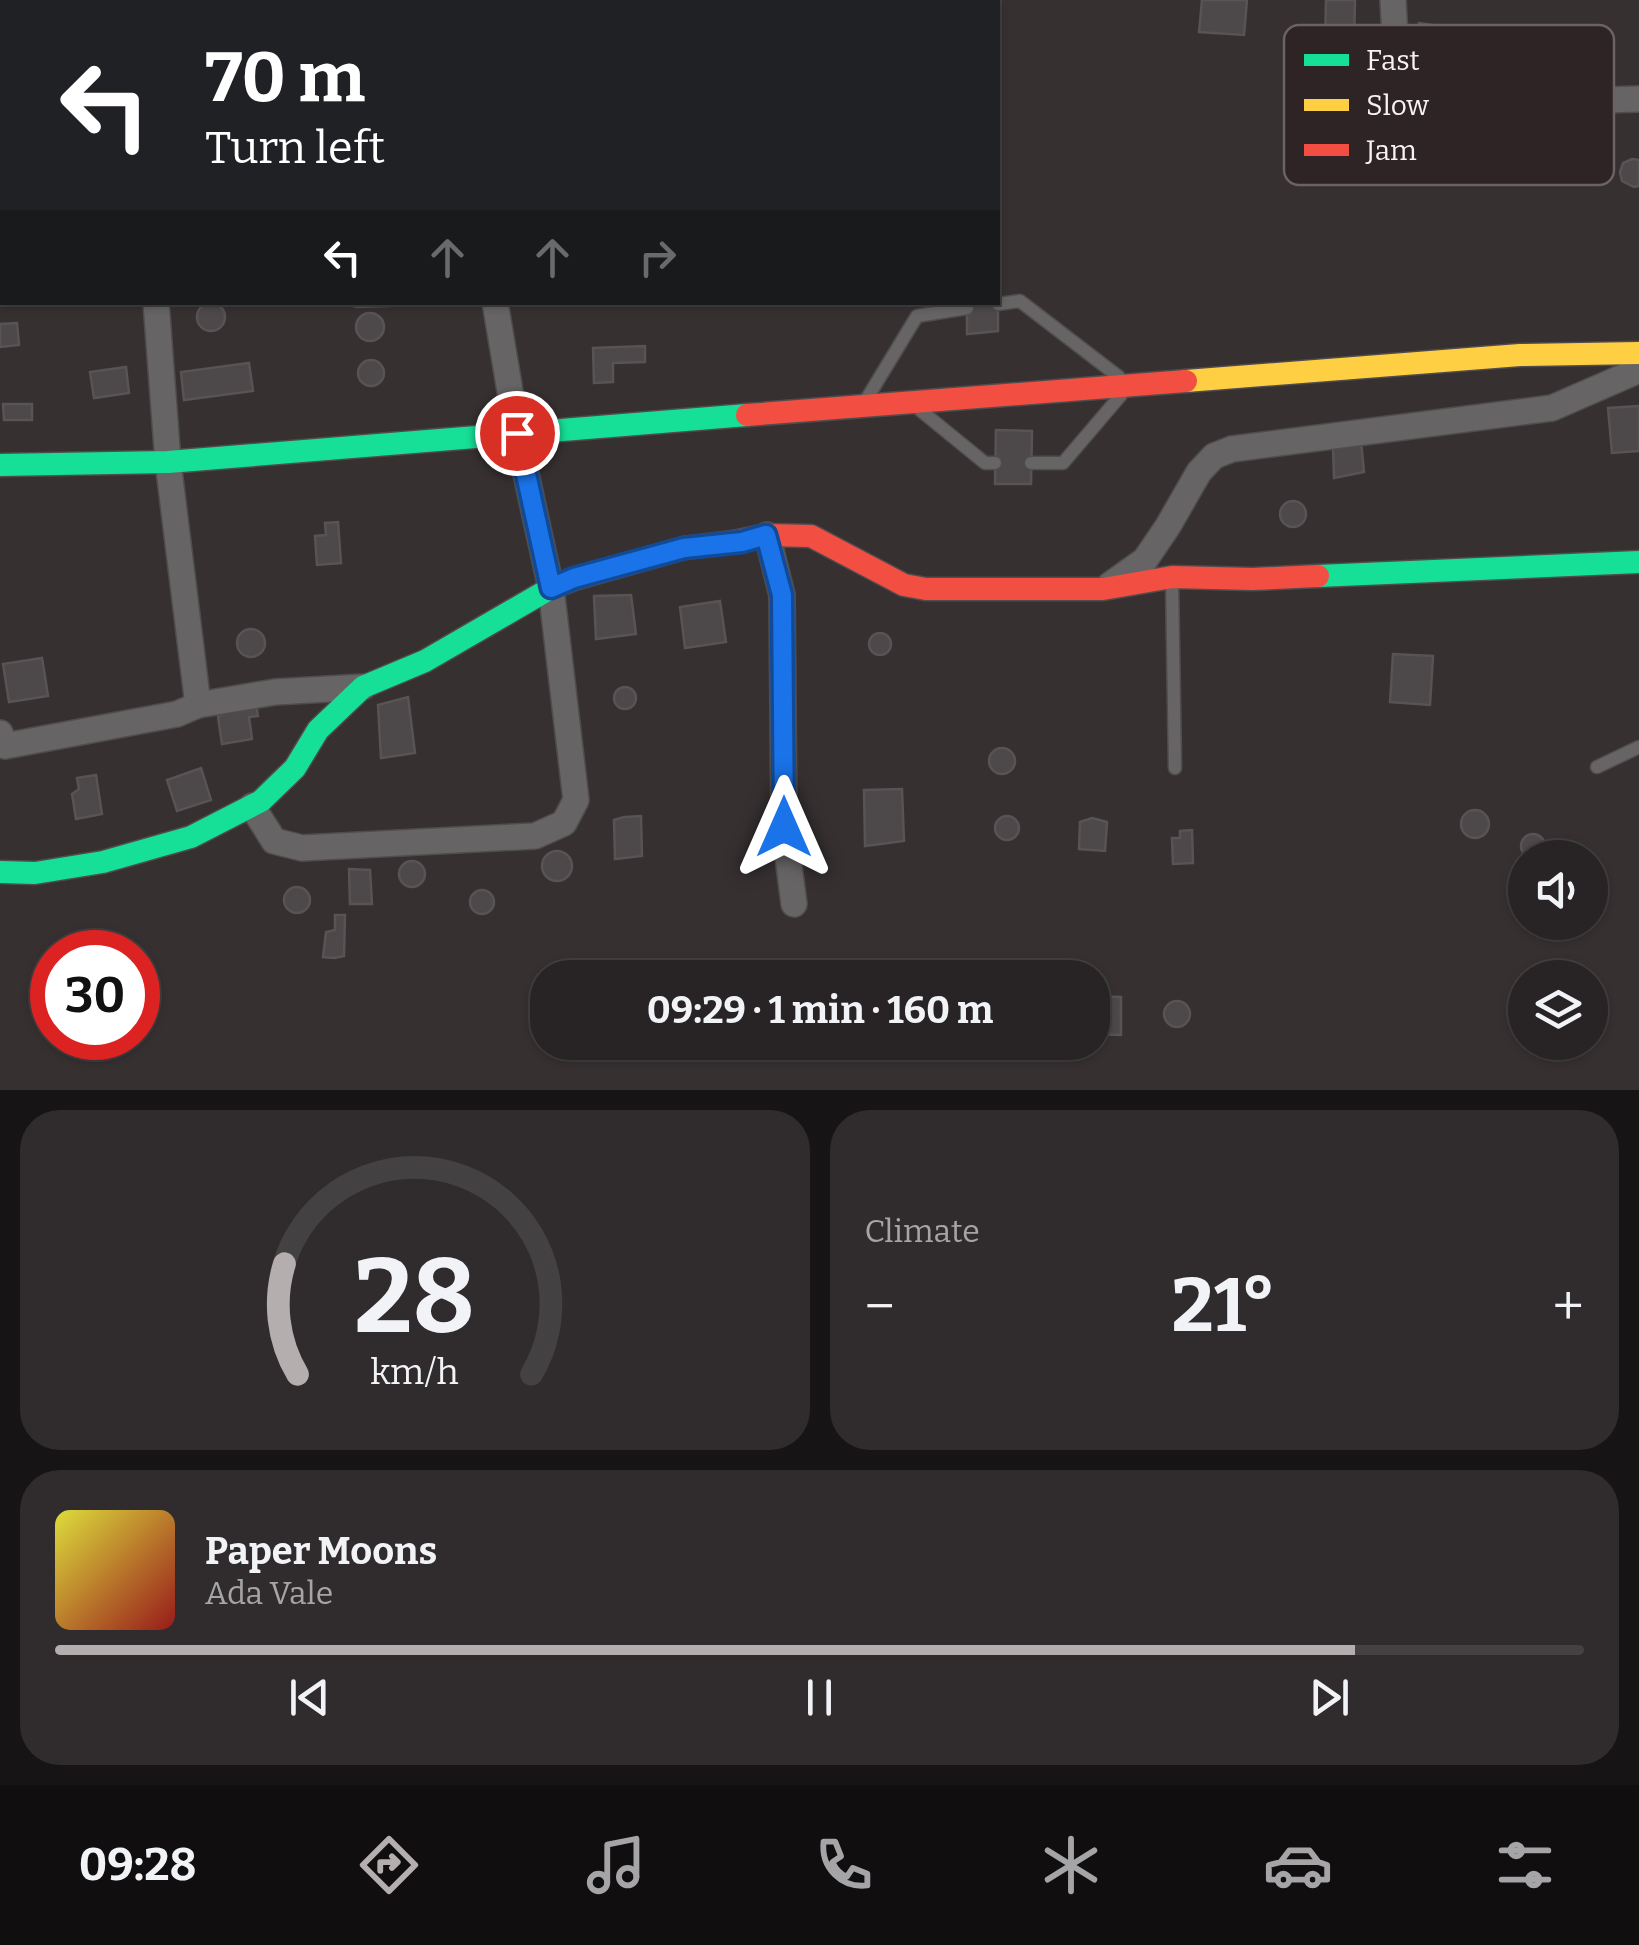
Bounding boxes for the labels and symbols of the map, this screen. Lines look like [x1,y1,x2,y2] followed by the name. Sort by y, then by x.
[1284,25,1614,185] legend
[1366,44,1420,77] text: Fast
[1366,89,1429,122] text: Slow
[1365,134,1417,167] text: Jam
[475,391,560,476] pin
[732,775,836,879] position arrow
[30,930,160,1060] speed limit sign: 30

